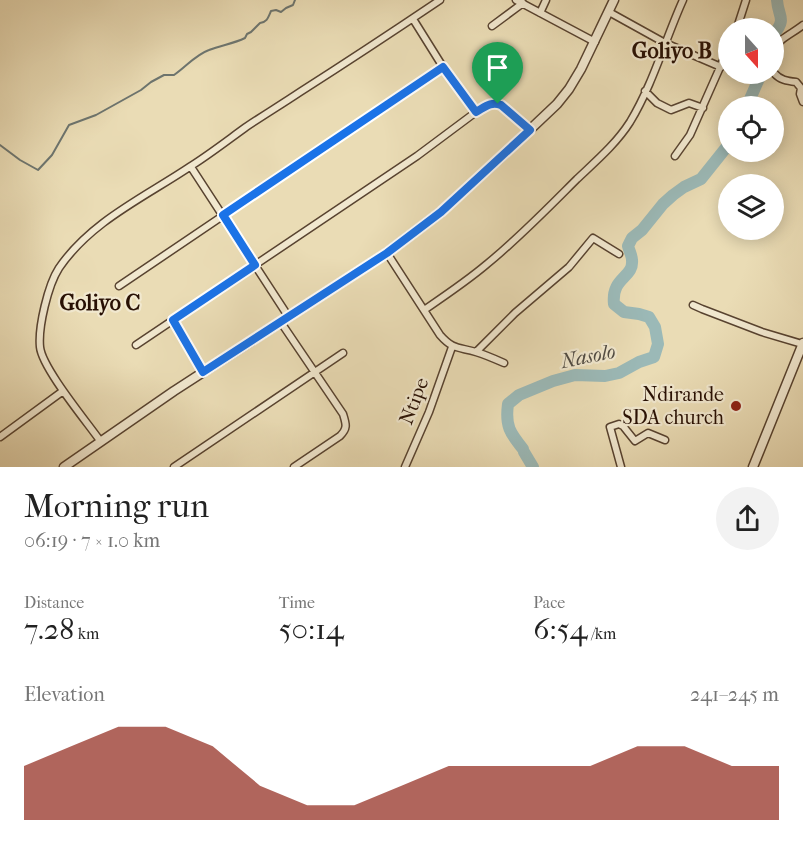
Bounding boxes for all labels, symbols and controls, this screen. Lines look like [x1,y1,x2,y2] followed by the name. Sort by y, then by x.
[718,18,784,84] north arrow
[718,18,784,240] map controls
[632,38,712,64] district label: Goliyo B
[472,42,523,104] pin
[481,51,514,84] icon: arrive
[718,96,784,162] button: locate
[718,174,784,240] button: layers
[60,290,141,316] district label: Goliyo C
[558,339,618,373] water label: Nasolo
[395,374,433,428] street label: Ntipe
[622,383,725,429] place label: Ndirande SDA church
[729,399,743,413] marker: Ndirande SDA church
[24,487,209,526] text: Morning run
[716,487,779,550] button: share
[24,529,160,552] text: 06:19 · 7 × 1.0 km
[24,593,84,612] text: Distance
[279,593,315,612] text: Time
[533,593,565,612] text: Pace
[24,612,74,647] text: 7.28
[279,612,344,647] text: 50:14
[533,612,588,647] text: 6:54
[74,624,99,643] text: km
[588,624,616,643] text: /km
[24,683,105,706] text: Elevation
[690,683,779,706] text: 241–245 m

